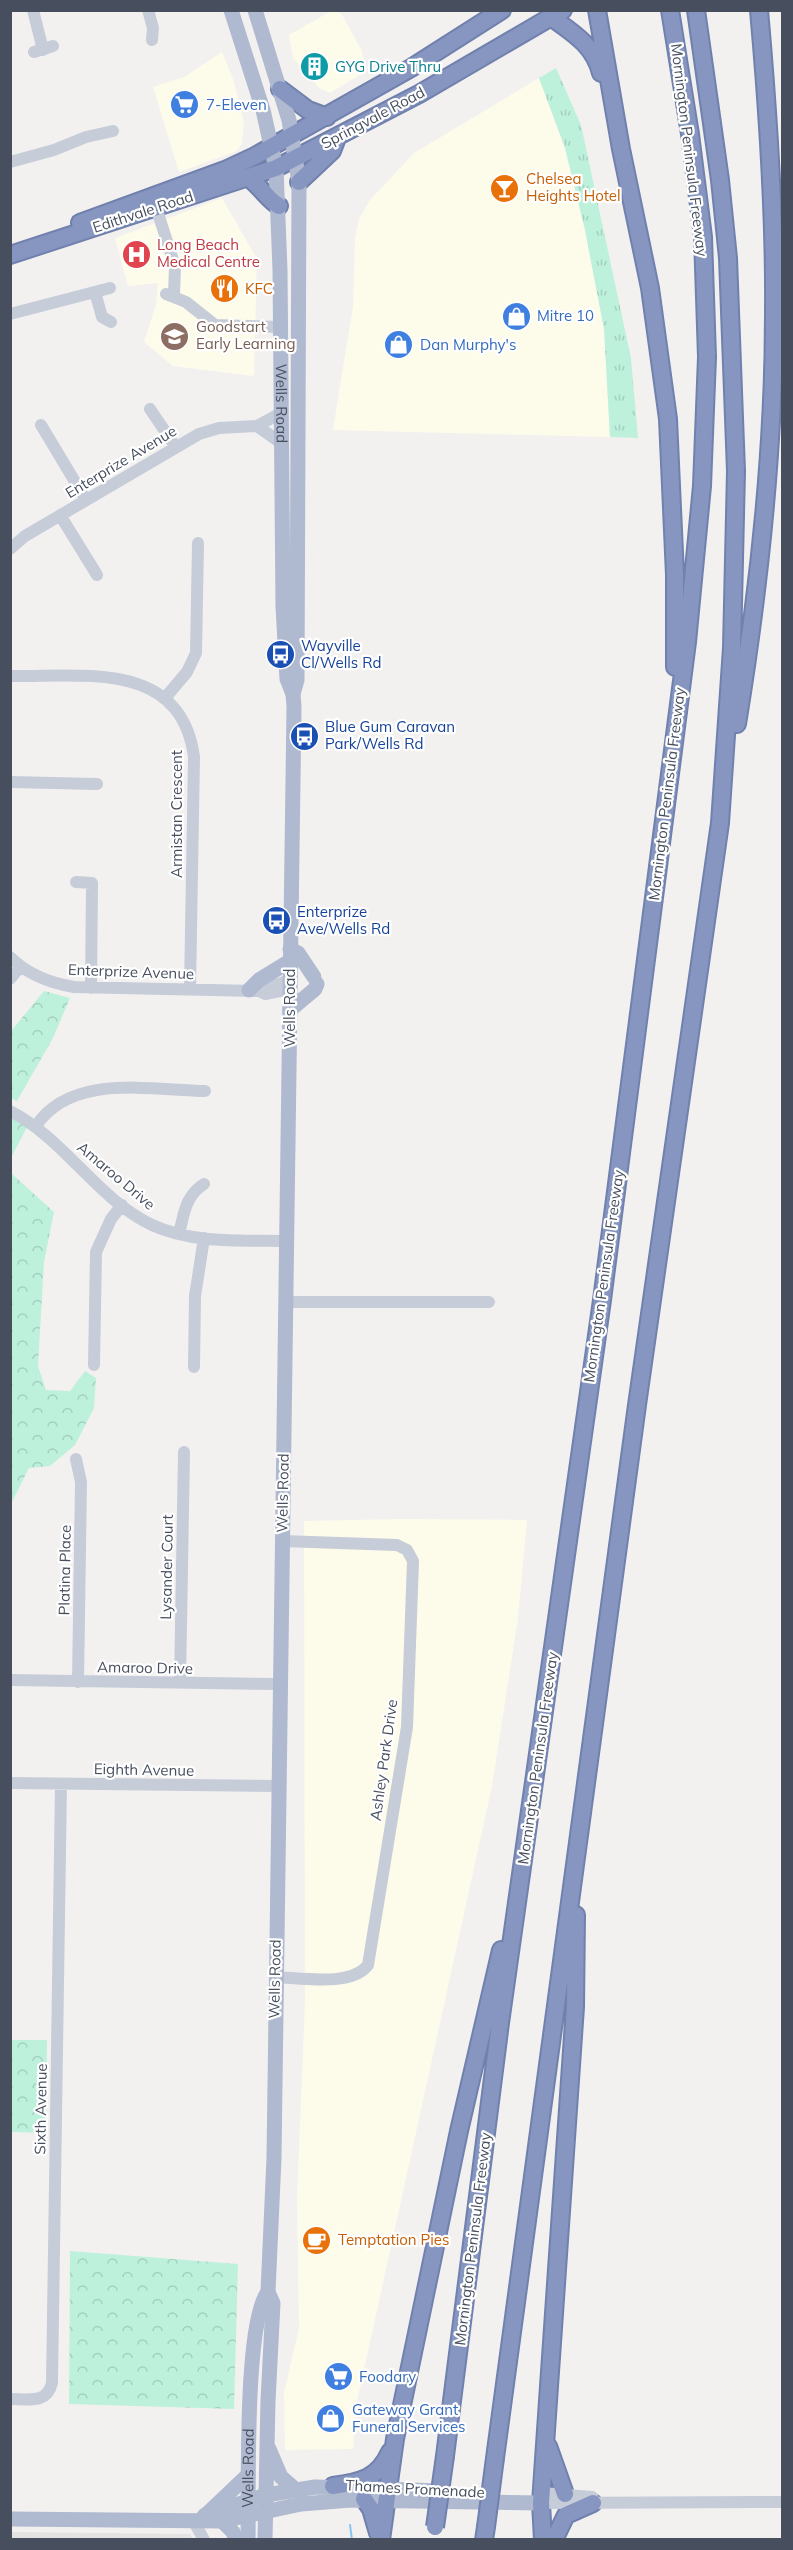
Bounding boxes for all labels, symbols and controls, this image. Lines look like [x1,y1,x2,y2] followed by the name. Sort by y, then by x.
[667,42,712,258] street label: Mornington Peninsula Freeway
[298,51,330,83] building icon: GYG Drive Thru
[335,57,441,76] place label: GYG Drive Thru
[318,82,428,153] street label: Springvale Road
[169,89,201,121] supermarket icon: 7-Eleven
[206,95,267,114] place label: 7-Eleven
[526,169,621,205] place label: Chelsea Heights Hotel
[489,172,521,204] bar icon: Chelsea Heights Hotel
[90,186,195,237] street label: Edithvale Road
[157,235,260,271] place label: Long Beach Medical Centre
[120,238,152,270] hospital icon: Long Beach Medical Centre
[208,273,240,305] restaurant icon: KFC
[245,279,273,298] place label: KFC
[500,300,532,332] shop icon: Mitre 10
[537,306,594,325] place label: Mitre 10
[196,317,296,353] place label: Goodstart Early Learning
[159,320,191,352] school or university icon: Goodstart Early Learning
[383,329,415,361] shop icon: Dan Murphy's
[420,335,516,354] place label: Dan Murphy's
[272,364,292,443] street label: Wells Road
[62,421,180,502] street label: Enterprize Avenue
[301,636,381,672] place label: Wayville Cl/Wells Rd
[264,639,296,671] bus stop icon: Wayville Cl/Wells Rd
[644,686,689,902] street label: Mornington Peninsula Freeway
[325,717,455,753] place label: Blue Gum Caravan Park/Wells Rd
[288,720,320,752] bus stop icon: Blue Gum Caravan Park/Wells Rd
[167,750,186,878] street label: Armistan Crescent
[297,902,390,938] place label: Enterprize Ave/Wells Rd
[260,905,292,937] bus stop icon: Enterprize Ave/Wells Rd
[68,960,194,983] street label: Enterprize Avenue
[280,968,299,1048] street label: Wells Road
[74,1138,159,1214] street label: Amaroo Drive
[579,1168,628,1383] street label: Mornington Peninsula Freeway
[272,1453,293,1533] street label: Wells Road
[156,1514,177,1620] street label: Lysander Court
[54,1525,75,1615] street label: Platina Place
[513,1650,562,1865] street label: Mornington Peninsula Freeway
[97,1657,193,1678] street label: Amaroo Drive
[366,1698,401,1822] street label: Ashley Park Drive
[94,1759,194,1780] street label: Eighth Avenue
[264,1939,285,2019] street label: Wells Road
[30,2063,51,2155] street label: Sixth Avenue
[450,2131,495,2347] street label: Mornington Peninsula Freeway
[301,2224,333,2256] cafe icon: Temptation Pies
[338,2230,449,2249] place label: Temptation Pies
[322,2361,354,2393] supermarket icon: Foodary
[359,2367,416,2386] place label: Foodary
[352,2400,466,2436] place label: Gateway Grant Funeral Services
[315,2403,347,2435] shop icon: Gateway Grant Funeral Services
[238,2428,258,2508] street label: Wells Road
[345,2475,485,2502] street label: Thames Promenade

